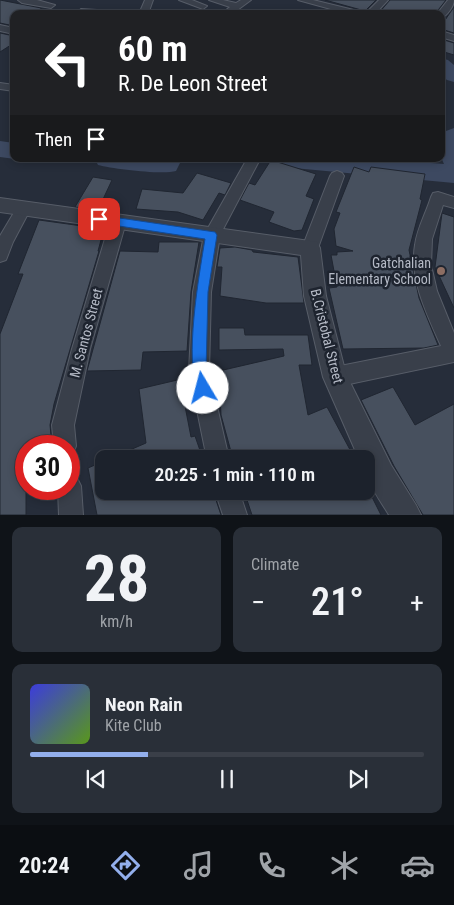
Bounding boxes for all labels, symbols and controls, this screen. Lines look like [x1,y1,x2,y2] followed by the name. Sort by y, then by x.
[118,29,187,70] text: 60 m
[35,30,100,95] icon: left
[118,71,268,96] text: R. De Leon Street
[82,125,110,153] icon: arrive
[35,128,72,151] text: Then
[78,198,120,240] pin
[85,205,113,233] icon: arrive
[328,255,431,287] place label: Gatchalian Elementary School
[435,265,447,277] marker: Gatchalian Elementary School
[66,287,106,379] street label: M. Santos Street
[308,287,346,385] street label: B.Cristobal Street
[176,361,228,413] position arrow
[15,435,80,500] speed limit sign: 30
[155,463,315,486] text: 20:25 · 1 min · 110 m
[84,541,149,617] text: 28
[251,555,299,574] text: Climate
[311,580,364,624] text: 21°
[251,586,265,619] text: −
[410,586,424,619] text: +
[100,612,133,631] text: km/h
[105,693,183,716] text: Neon Rain
[105,716,162,735] text: Kite Club
[82,765,110,793] icon: previous
[213,765,241,793] icon: pause
[344,765,372,793] icon: next
[108,848,143,883] icon: directions
[181,848,216,883] icon: music
[254,848,289,883] icon: phone
[327,848,362,883] icon: climate
[400,848,435,883] icon: car
[19,853,70,878] text: 20:24

